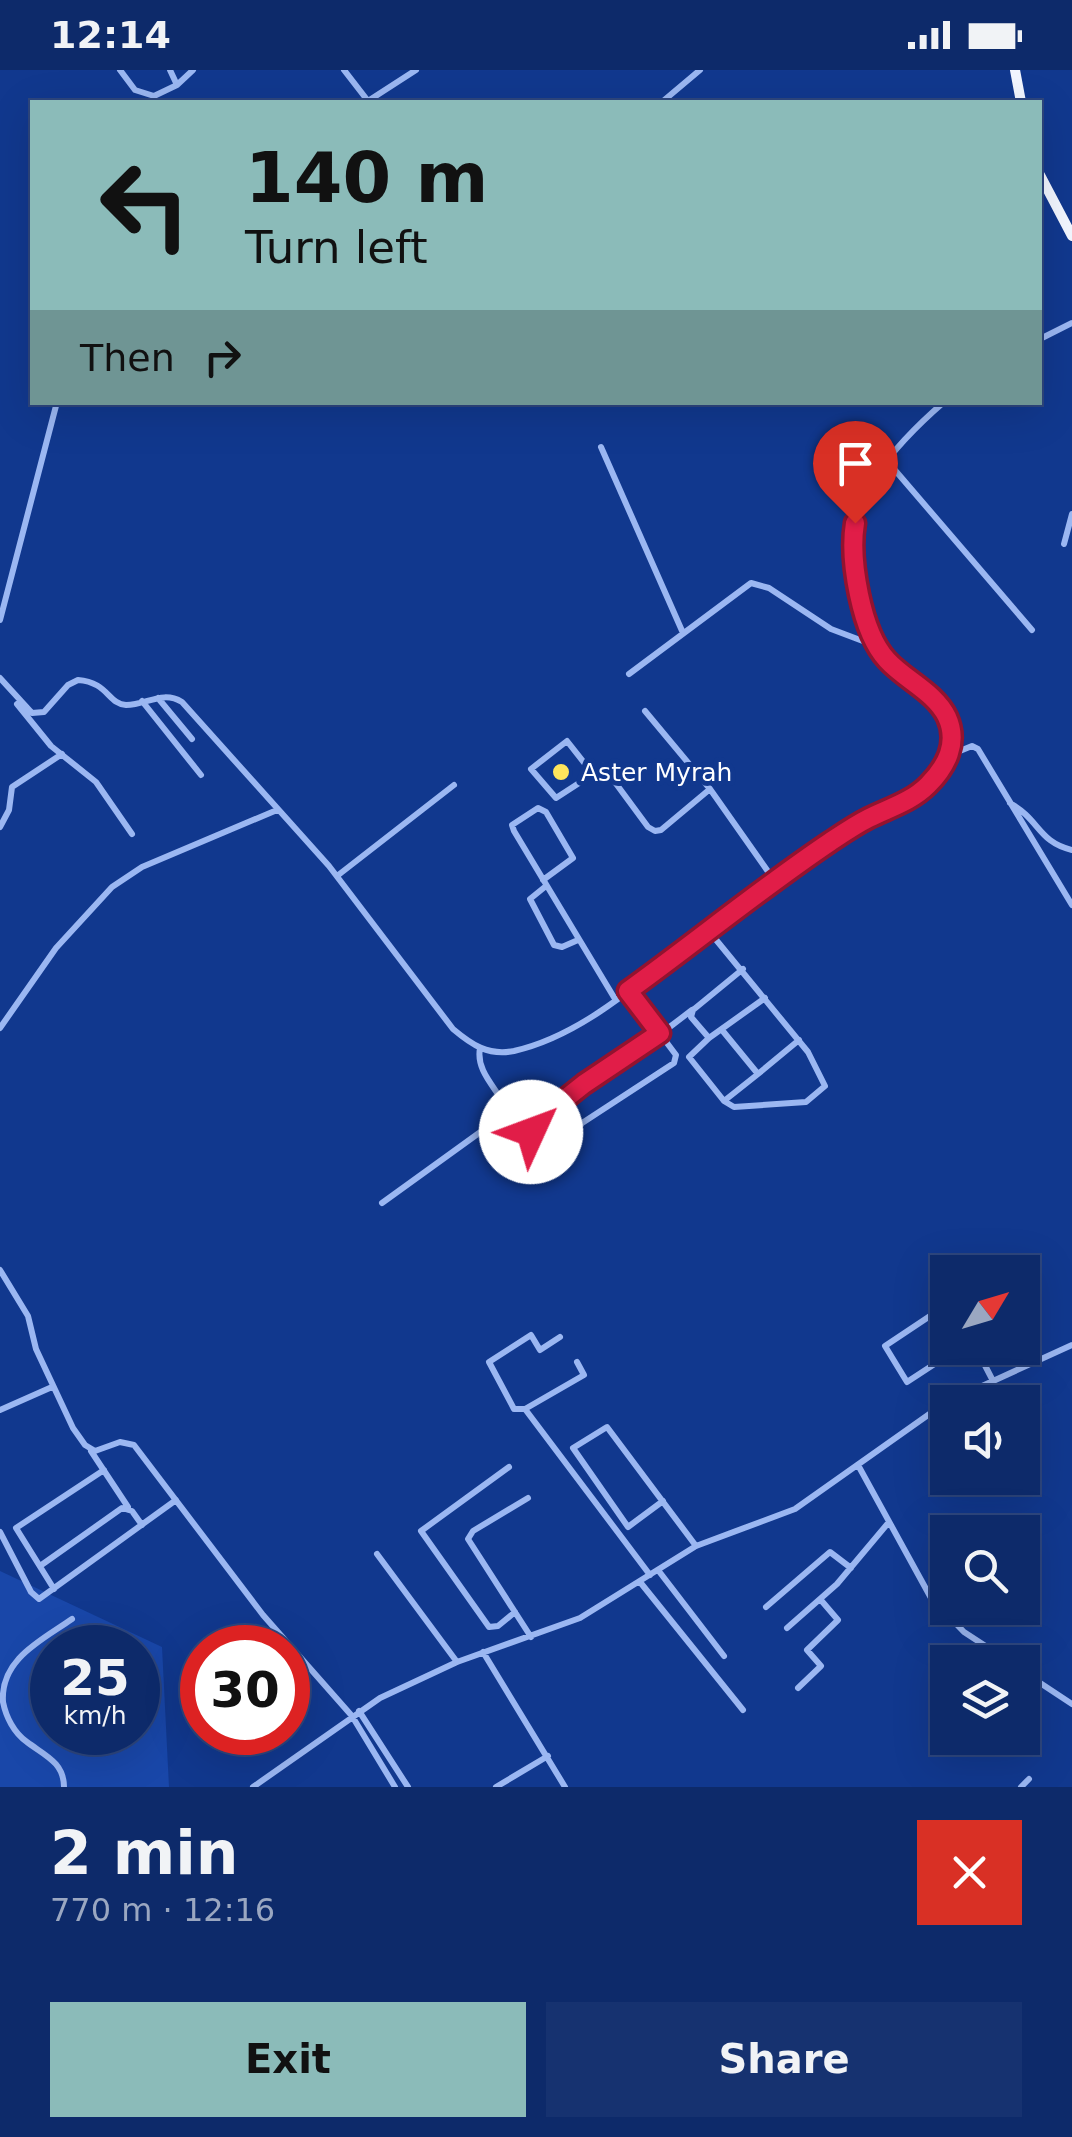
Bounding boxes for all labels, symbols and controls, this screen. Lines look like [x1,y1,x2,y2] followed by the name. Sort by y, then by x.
[50,13,171,57] text: 12:14
[245,137,488,219] text: 140 m
[80,140,210,270] icon: left
[245,221,428,274] text: Turn left
[195,330,250,385] icon: right
[80,336,175,380] text: Then
[813,421,898,524] pin
[828,436,883,491] icon: arrive
[581,758,732,787] place label: Aster Myrah
[550,761,572,783] marker: Aster Myrah
[479,1080,583,1184] position arrow
[930,1255,1040,1365] north arrow
[930,1255,1040,1755] map controls
[930,1385,1040,1495] button: sound
[930,1515,1040,1625] button: search
[180,1625,310,1755] speed limit sign: 30
[930,1645,1040,1755] button: layers
[60,1649,130,1707] text: 25
[63,1701,127,1730] text: km/h
[50,1818,238,1888] text: 2 min
[917,1820,1022,1925] button: close
[50,1891,275,1929] text: 770 m · 12:16
[50,2002,526,2117] button: Exit
[546,2002,1022,2117] button: Share

